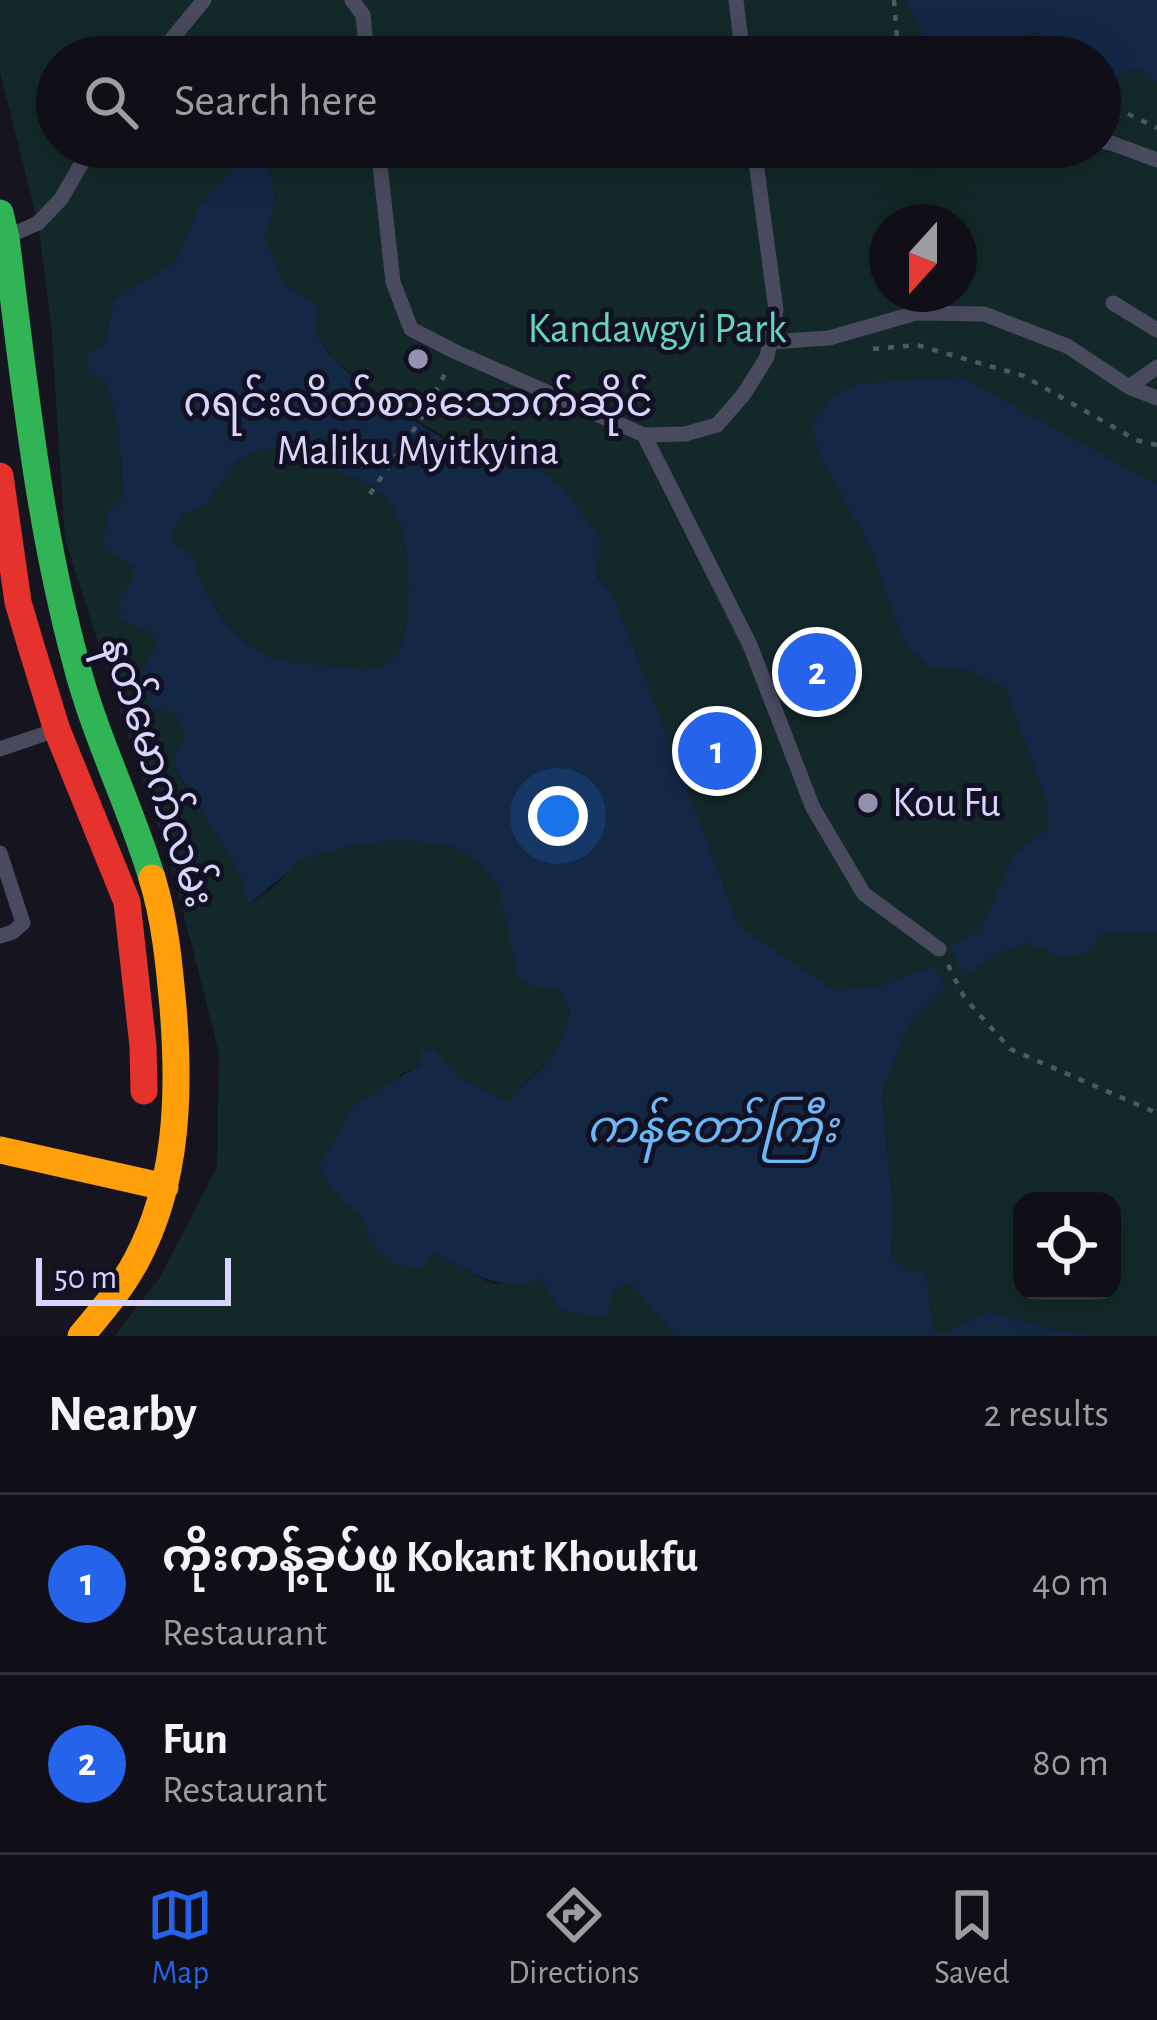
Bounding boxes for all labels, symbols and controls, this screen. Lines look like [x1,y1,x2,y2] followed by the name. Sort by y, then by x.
[36,36,1121,168] search box
[78,69,144,135] icon: search
[174,79,377,124] text: Search here
[869,204,977,312] north arrow
[527,308,787,350] park label: Kandawgyi Park
[405,346,431,372] marker: ဂရင်းလိတ်စားသောက်ဆိုင် Maliku Myitkyina
[183,374,653,472] place label: ဂရင်းလိတ်စားသောက်ဆိုင် Maliku Myitkyina
[778,627,856,717] pin: 2
[82,629,228,916] street label: နတ်မောက်လမ်း
[678,706,756,796] pin: 1
[892,782,1001,824] place label: Kou Fu
[528,786,588,846] your location
[855,790,881,816] marker: Kou Fu
[586,1096,840,1164] water label: ကန်တော်ကြီး
[1013,1192,1121,1300] map controls
[1013,1192,1121,1300] button: locate
[36,1252,231,1305] scale bar
[54,1262,117,1295] text: 50 m
[48,1389,197,1440] text: Nearby
[983,1395,1109,1434] text: 2 results
[162,1535,698,1580] text: ကိုးကန့်ခုပ်ဖူ Kokant Khoukfu
[80,1564,94,1603] text: 1
[1032,1564,1109,1603] text: 40 m
[162,1614,327,1653] text: Restaurant
[162,1717,228,1762] text: Fun
[78,1744,96,1783] text: 2
[1032,1744,1109,1783] text: 80 m
[162,1771,327,1810] text: Restaurant
[147,1882,213,1994] tab: Map
[508,1882,639,1994] tab: Directions
[934,1882,1010,1994] tab: Saved

